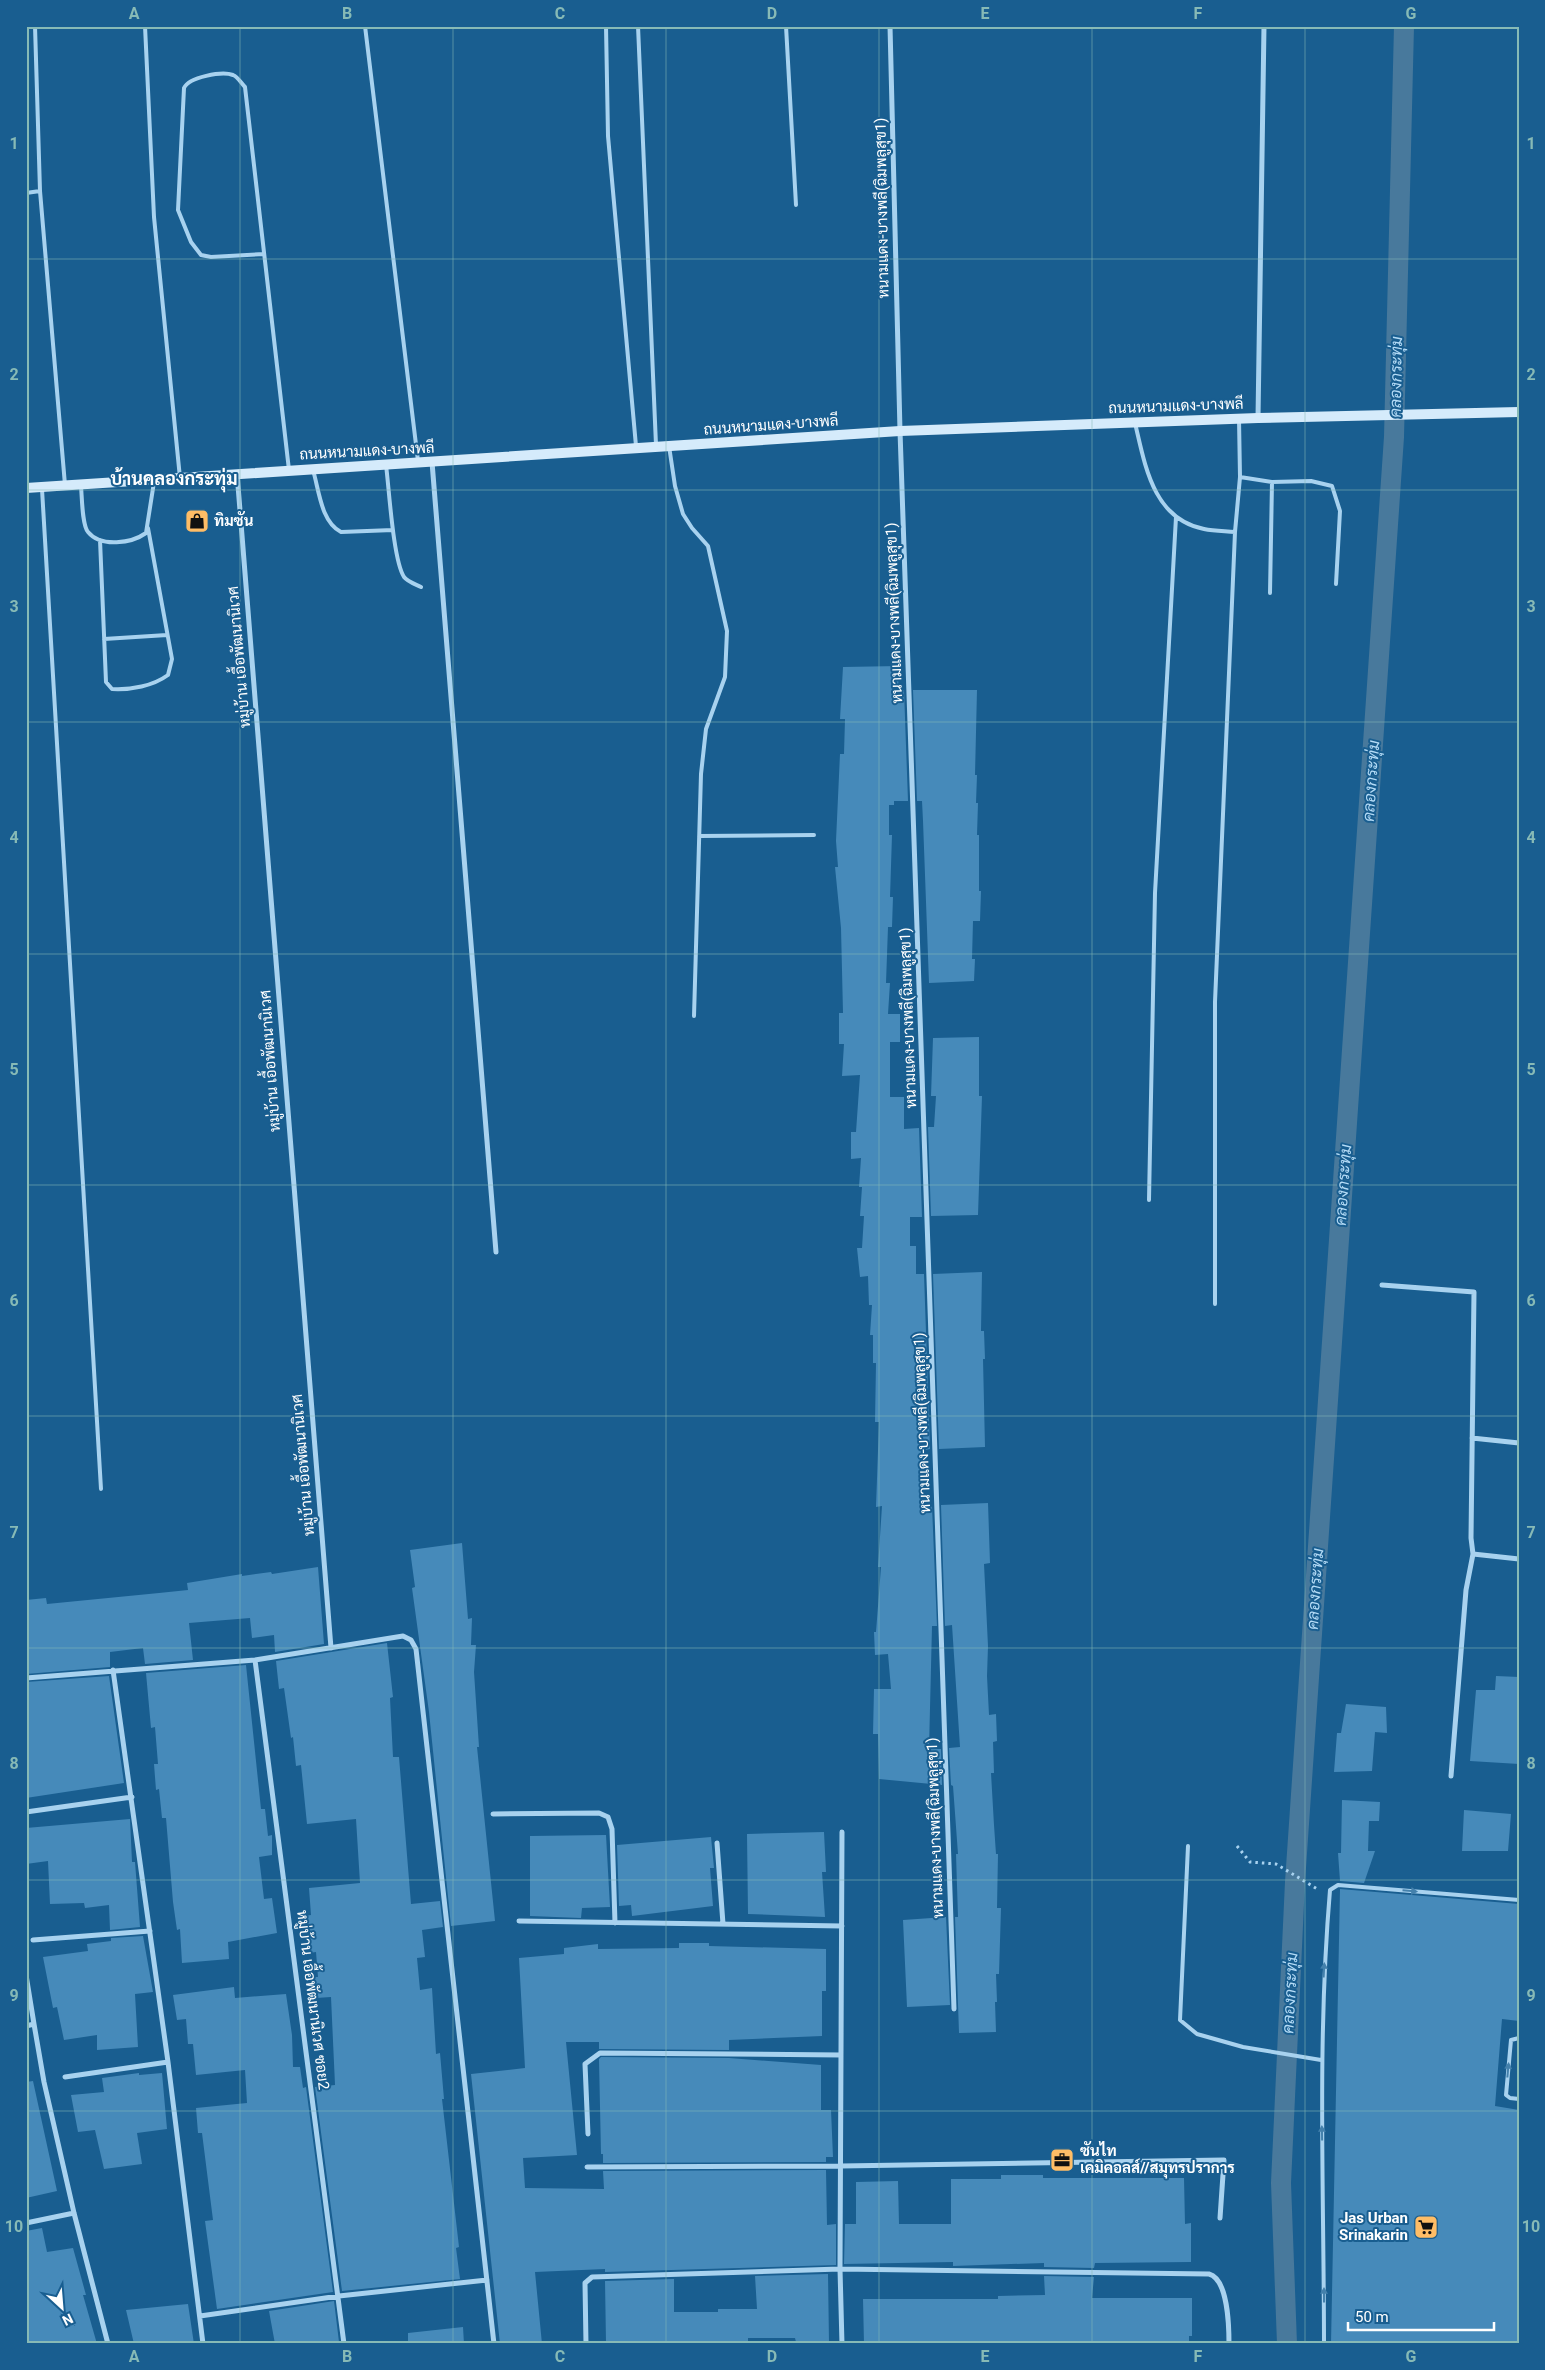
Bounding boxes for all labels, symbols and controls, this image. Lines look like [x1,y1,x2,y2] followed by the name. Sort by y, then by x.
[129,4,140,23] text: A
[342,4,352,23] text: B
[555,4,565,23] text: C
[767,4,777,23] text: D
[981,4,990,23] text: E
[1194,4,1203,23] text: F
[1406,4,1417,23] text: G
[870,117,895,299] street label: หนามแดง-บางพลี(ฉิมพลูสุข1)
[9,134,19,153] text: 1
[1526,134,1536,153] text: 1
[1385,336,1408,418] water label: คลองกระทุ่ม
[9,365,19,384] text: 2
[1526,365,1536,384] text: 2
[1108,394,1244,417] street label: ถนนหนามแดง-บางพลี
[703,410,839,439] street label: ถนนหนามแดง-บางพลี
[299,437,435,464] street label: ถนนหนามแดง-บางพลี
[110,467,238,493] district label: บ้านคลองกระทุ่ม
[184,508,210,534] shop icon: ทิมซัน
[214,511,254,530] place label: ทิมซัน
[881,522,908,704] street label: หนามแดง-บางพลี(ฉิมพลูสุข1)
[218,585,255,729] street label: หมู่บ้าน เอื้อพัฒนานิเวศ
[9,597,19,616] text: 3
[1526,597,1536,616] text: 3
[1358,739,1385,822] water label: คลองกระทุ่ม
[9,828,19,847] text: 4
[1526,828,1536,847] text: 4
[895,927,922,1109] street label: หนามแดง-บางพลี(ฉิมพลูสุข1)
[250,989,285,1133] street label: หมู่บ้าน เอื้อพัฒนานิเวศ
[9,1060,19,1079] text: 5
[1526,1060,1536,1079] text: 5
[1330,1143,1357,1226] water label: คลองกระทุ่ม
[9,1291,19,1310] text: 6
[1526,1291,1536,1310] text: 6
[909,1332,936,1514] street label: หนามแดง-บางพลี(ฉิมพลูสุข1)
[282,1393,319,1537] street label: หมู่บ้าน เอื้อพัฒนานิเวศ
[9,1523,19,1542] text: 7
[1526,1523,1536,1542] text: 7
[1302,1547,1329,1630] water label: คลองกระทุ่ม
[922,1737,949,1919] street label: หนามแดง-บางพลี(ฉิมพลูสุข1)
[9,1754,19,1773] text: 8
[1526,1754,1536,1773] text: 8
[1402,1887,1418,1895] one-way arrow
[292,1908,339,2091] street label: หมู่บ้าน เอื้อพัฒนานิเวศ ซอย2
[1277,1952,1304,2034] water label: คลองกระทุ่ม
[1320,1962,1328,1978] one-way arrow
[9,1986,19,2005] text: 9
[1526,1986,1536,2005] text: 9
[1504,2062,1512,2078] one-way arrow
[1318,2124,1326,2140] one-way arrow
[1080,2141,1235,2179] place label: ซันไท เคมิคอลส์//สมุทรปราการ
[1049,2147,1075,2173] office icon: ซันไท เคมิคอลส์//สมุทรปราการ
[1339,2209,1408,2244] place label: Jas Urban Srinakarin
[1413,2214,1439,2240] supermarket icon: Jas Urban Srinakarin
[5,2217,23,2236] text: 10
[1522,2217,1540,2236] text: 10
[38,2282,88,2332] north arrow
[1320,2287,1328,2303] one-way arrow
[1348,2300,1494,2332] scale bar
[1355,2308,1389,2326] text: 50 m
[60,2310,76,2329] text: N
[129,2347,140,2366] text: A
[342,2347,352,2366] text: B
[555,2347,565,2366] text: C
[767,2347,777,2366] text: D
[981,2347,990,2366] text: E
[1194,2347,1203,2366] text: F
[1406,2347,1417,2366] text: G

